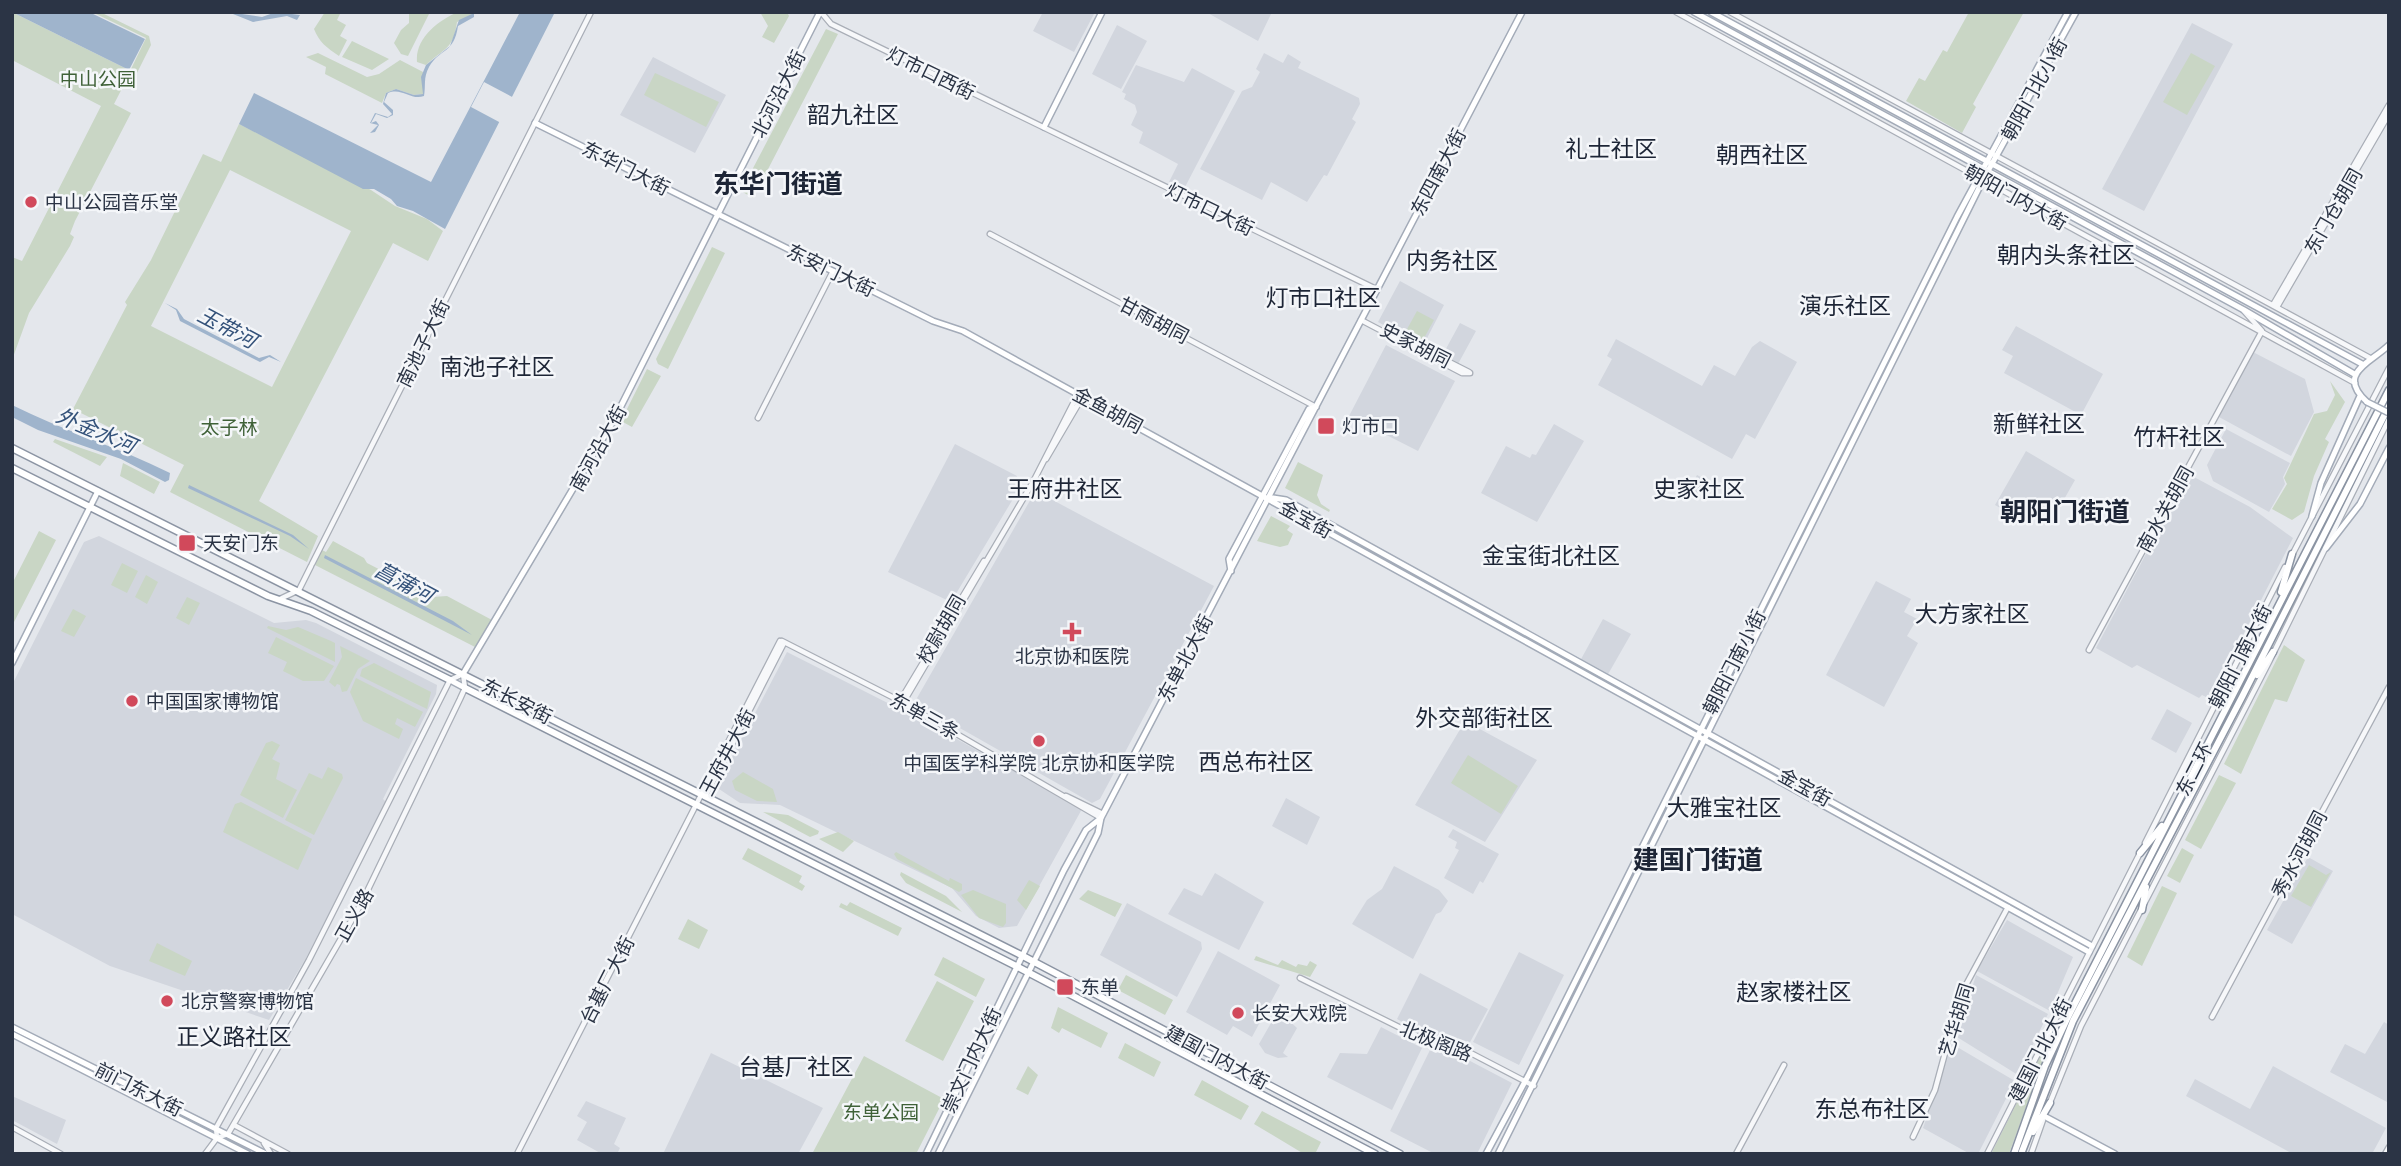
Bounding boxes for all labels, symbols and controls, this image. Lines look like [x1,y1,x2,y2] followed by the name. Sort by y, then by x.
[1997,34,2071,144] street label: 朝阳门北小街
[883,42,979,104] street label: 灯市口西街
[747,47,809,141] street label: 北河沿大街
[60,68,136,90] park label: 中山公园
[807,101,899,128] district label: 韶九社区
[1406,125,1470,219] street label: 东四南大街
[1565,135,1657,162] district label: 礼士社区
[579,137,673,199] street label: 东华门大街
[1716,141,1808,168] district label: 朝西社区
[1961,160,2071,234] street label: 朝阳门内大街
[2300,164,2366,258] street label: 东门仓胡同
[713,169,843,199] district label: 东华门街道
[1162,178,1258,240] street label: 灯市口大街
[45,191,178,213] place label: 中山公园音乐堂
[23,194,39,210] marker: 中山公园音乐堂
[783,239,879,301] street label: 东安门大街
[1997,241,2135,268] district label: 朝内头条社区
[1406,247,1498,274] district label: 内务社区
[1266,284,1381,311] district label: 灯市口社区
[1115,292,1193,348] street label: 甘雨胡同
[1799,292,1891,319] district label: 演乐社区
[392,295,454,391] street label: 南池子大街
[194,302,264,355] water label: 玉带河
[1377,318,1455,372] street label: 史家胡同
[440,353,555,380] district label: 南池子社区
[1069,382,1147,438] street label: 金鱼胡同
[565,401,631,495] street label: 南河沿大街
[53,403,143,460] water label: 外金水河
[1993,410,2085,437] district label: 新鲜社区
[1342,415,1399,437] place label: 灯市口
[200,416,258,438] park label: 太子林
[1316,416,1336,436] marker: 灯市口
[2133,423,2225,450] district label: 竹杆社区
[2132,462,2198,556] street label: 南水关胡同
[1008,475,1123,502] district label: 王府井社区
[1653,475,1745,502] district label: 史家社区
[1276,496,1336,542] street label: 金宝街
[2000,497,2130,527] district label: 朝阳门街道
[203,532,279,554] place label: 天安门东
[177,533,197,553] marker: 天安门东
[1482,542,1620,569] district label: 金宝街北社区
[371,557,441,610] water label: 菖蒲河
[912,591,970,667] street label: 校尉胡同
[1915,600,2030,627] district label: 大方家社区
[2204,600,2276,712] street label: 朝阳门南大街
[1698,606,1770,718] street label: 朝阳门南小街
[1153,611,1217,705] street label: 东单北大街
[1062,622,1082,642] marker: 北京协和医院
[1015,645,1129,667] place label: 北京协和医院
[478,674,556,728] street label: 东长安街
[886,688,964,744] street label: 东单三条
[146,690,279,712] place label: 中国国家博物馆
[124,693,140,709] marker: 中国国家博物馆
[1415,704,1553,731] district label: 外交部街社区
[695,705,759,799] street label: 王府井大街
[1031,733,1047,749] marker: 中国医学科学院 北京协和医学院
[2171,739,2217,799] street label: 东二环
[1199,748,1314,775] district label: 西总布社区
[904,752,1174,774] place label: 中国医学科学院 北京协和医学院
[1775,764,1835,810] street label: 金宝街
[1667,794,1782,821] district label: 大雅宝社区
[2267,807,2331,901] street label: 秀水河胡同
[1633,845,1763,875] district label: 建国门街道
[331,885,377,945] street label: 正义路
[576,933,638,1027] street label: 台基厂大街
[1081,976,1119,998] place label: 东单
[1055,977,1075,997] marker: 东单
[1737,978,1852,1005] district label: 赵家楼社区
[1934,980,1978,1060] street label: 艺华胡同
[181,990,314,1012] place label: 北京警察博物馆
[159,993,175,1009] marker: 北京警察博物馆
[2004,994,2076,1106] street label: 建国门北大街
[1252,1002,1347,1024] place label: 长安大戏院
[937,1004,1005,1116] street label: 崇文门内大街
[1230,1005,1246,1021] marker: 长安大戏院
[1397,1017,1475,1065] street label: 北极阁路
[1162,1021,1272,1093] street label: 建国门内大街
[177,1023,292,1050] district label: 正义路社区
[739,1053,854,1080] district label: 台基厂社区
[92,1058,186,1120] street label: 前门东大街
[1815,1095,1930,1122] district label: 东总布社区
[843,1101,919,1123] park label: 东单公园

